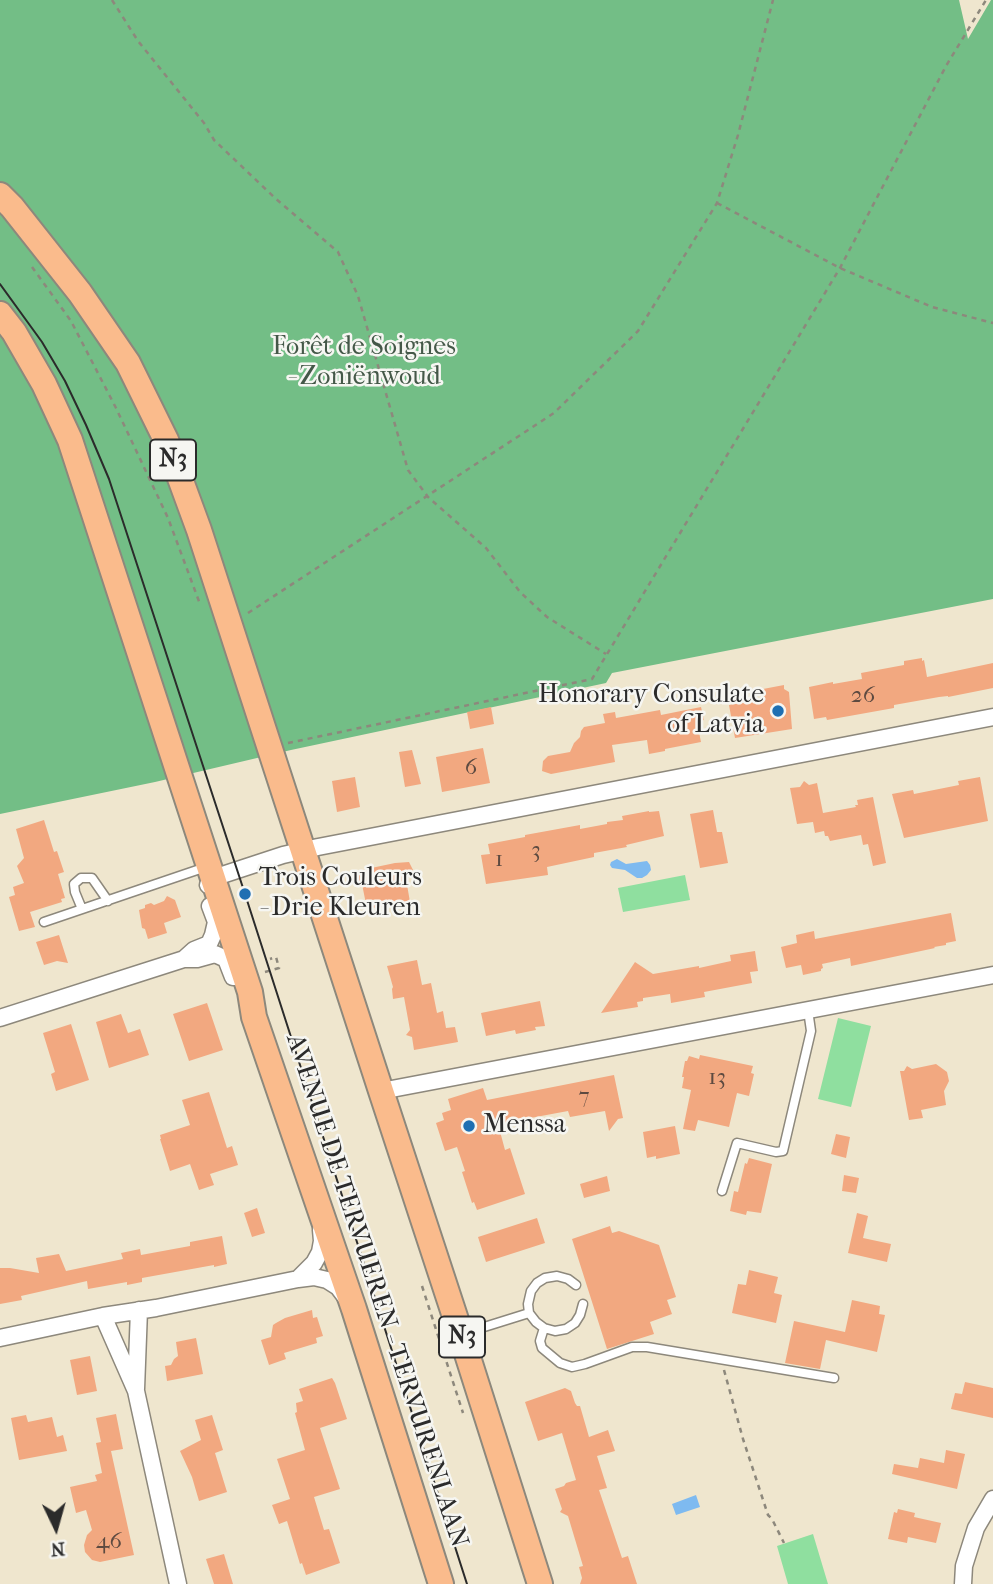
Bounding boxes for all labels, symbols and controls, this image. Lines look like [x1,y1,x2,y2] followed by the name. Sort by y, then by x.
[272,332,456,394] park label: Forêt de Soignes - Zoniënwoud
[150,439,196,480] road number: N3
[538,680,764,742] place label: Honorary Consulate of Latvia
[851,682,875,710] house number: 26
[770,703,786,719] marker: Honorary Consulate of Latvia
[465,754,477,782] house number: 6
[531,837,541,865] house number: 3
[495,846,503,874] house number: 1
[259,863,422,924] place label: Trois Couleurs - Drie Kleuren
[237,886,253,902] marker: Trois Couleurs - Drie Kleuren
[278,1030,474,1552] street label: AVENUE DE TERVUEREN - TERVURENLAAN
[708,1064,726,1092] house number: 13
[578,1083,590,1111] house number: 7
[483,1110,566,1142] place label: Menssa
[461,1118,477,1134] marker: Menssa
[439,1316,485,1358] road number: N3
[21,1493,91,1563] north arrow
[96,1528,122,1556] house number: 46
[50,1537,66,1561] text: N

